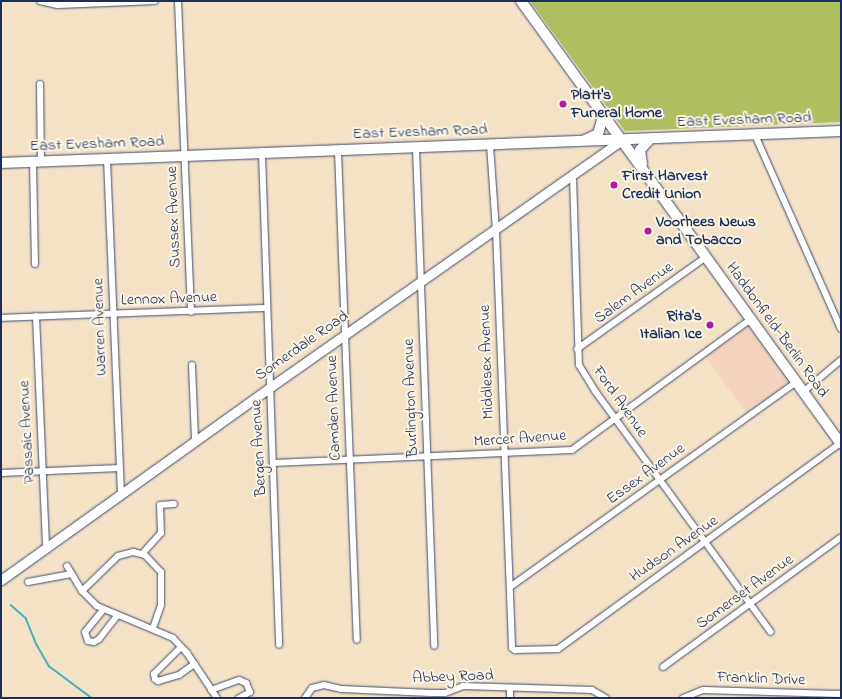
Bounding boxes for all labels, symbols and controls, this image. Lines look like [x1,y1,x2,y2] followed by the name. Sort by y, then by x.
[571,85,662,123] place label: Platt's Funeral Home
[558,99,568,109] marker: Platt's Funeral Home
[676,108,812,132] street label: East Evesham Road
[352,120,488,144] street label: East Evesham Road
[29,132,165,156] street label: East Evesham Road
[163,166,185,268] street label: Sussex Avenue
[622,166,708,204] place label: First Harvest Credit Union
[609,180,619,190] marker: First Harvest Credit Union
[656,212,756,250] place label: Voorhees News and Tobacco
[643,226,653,236] marker: Voorhees News and Tobacco
[591,258,677,328] street label: Salem Avenue
[721,259,833,401] street label: Haddonfield-Berlin Road
[89,278,111,376] street label: Warren Avenue
[121,288,217,310] street label: Lennox Avenue
[475,304,499,420] street label: Middlesex Avenue
[640,306,702,344] place label: Rita's Italian Ice
[252,307,352,385] street label: Somerdale Road
[705,320,715,330] marker: Rita's Italian Ice
[399,338,423,458] street label: Burlington Avenue
[323,355,345,461] street label: Camden Avenue
[588,362,652,442] street label: Ford Avenue
[15,380,39,484] street label: Passaic Avenue
[247,399,271,497] street label: Bergen Avenue
[473,426,567,452] street label: Mercer Avenue
[603,439,689,509] street label: Essex Avenue
[626,511,722,587] street label: Hudson Avenue
[693,550,797,634] street label: Somerset Avenue
[412,666,494,688] street label: Abbey Road
[716,668,806,690] street label: Franklin Drive

